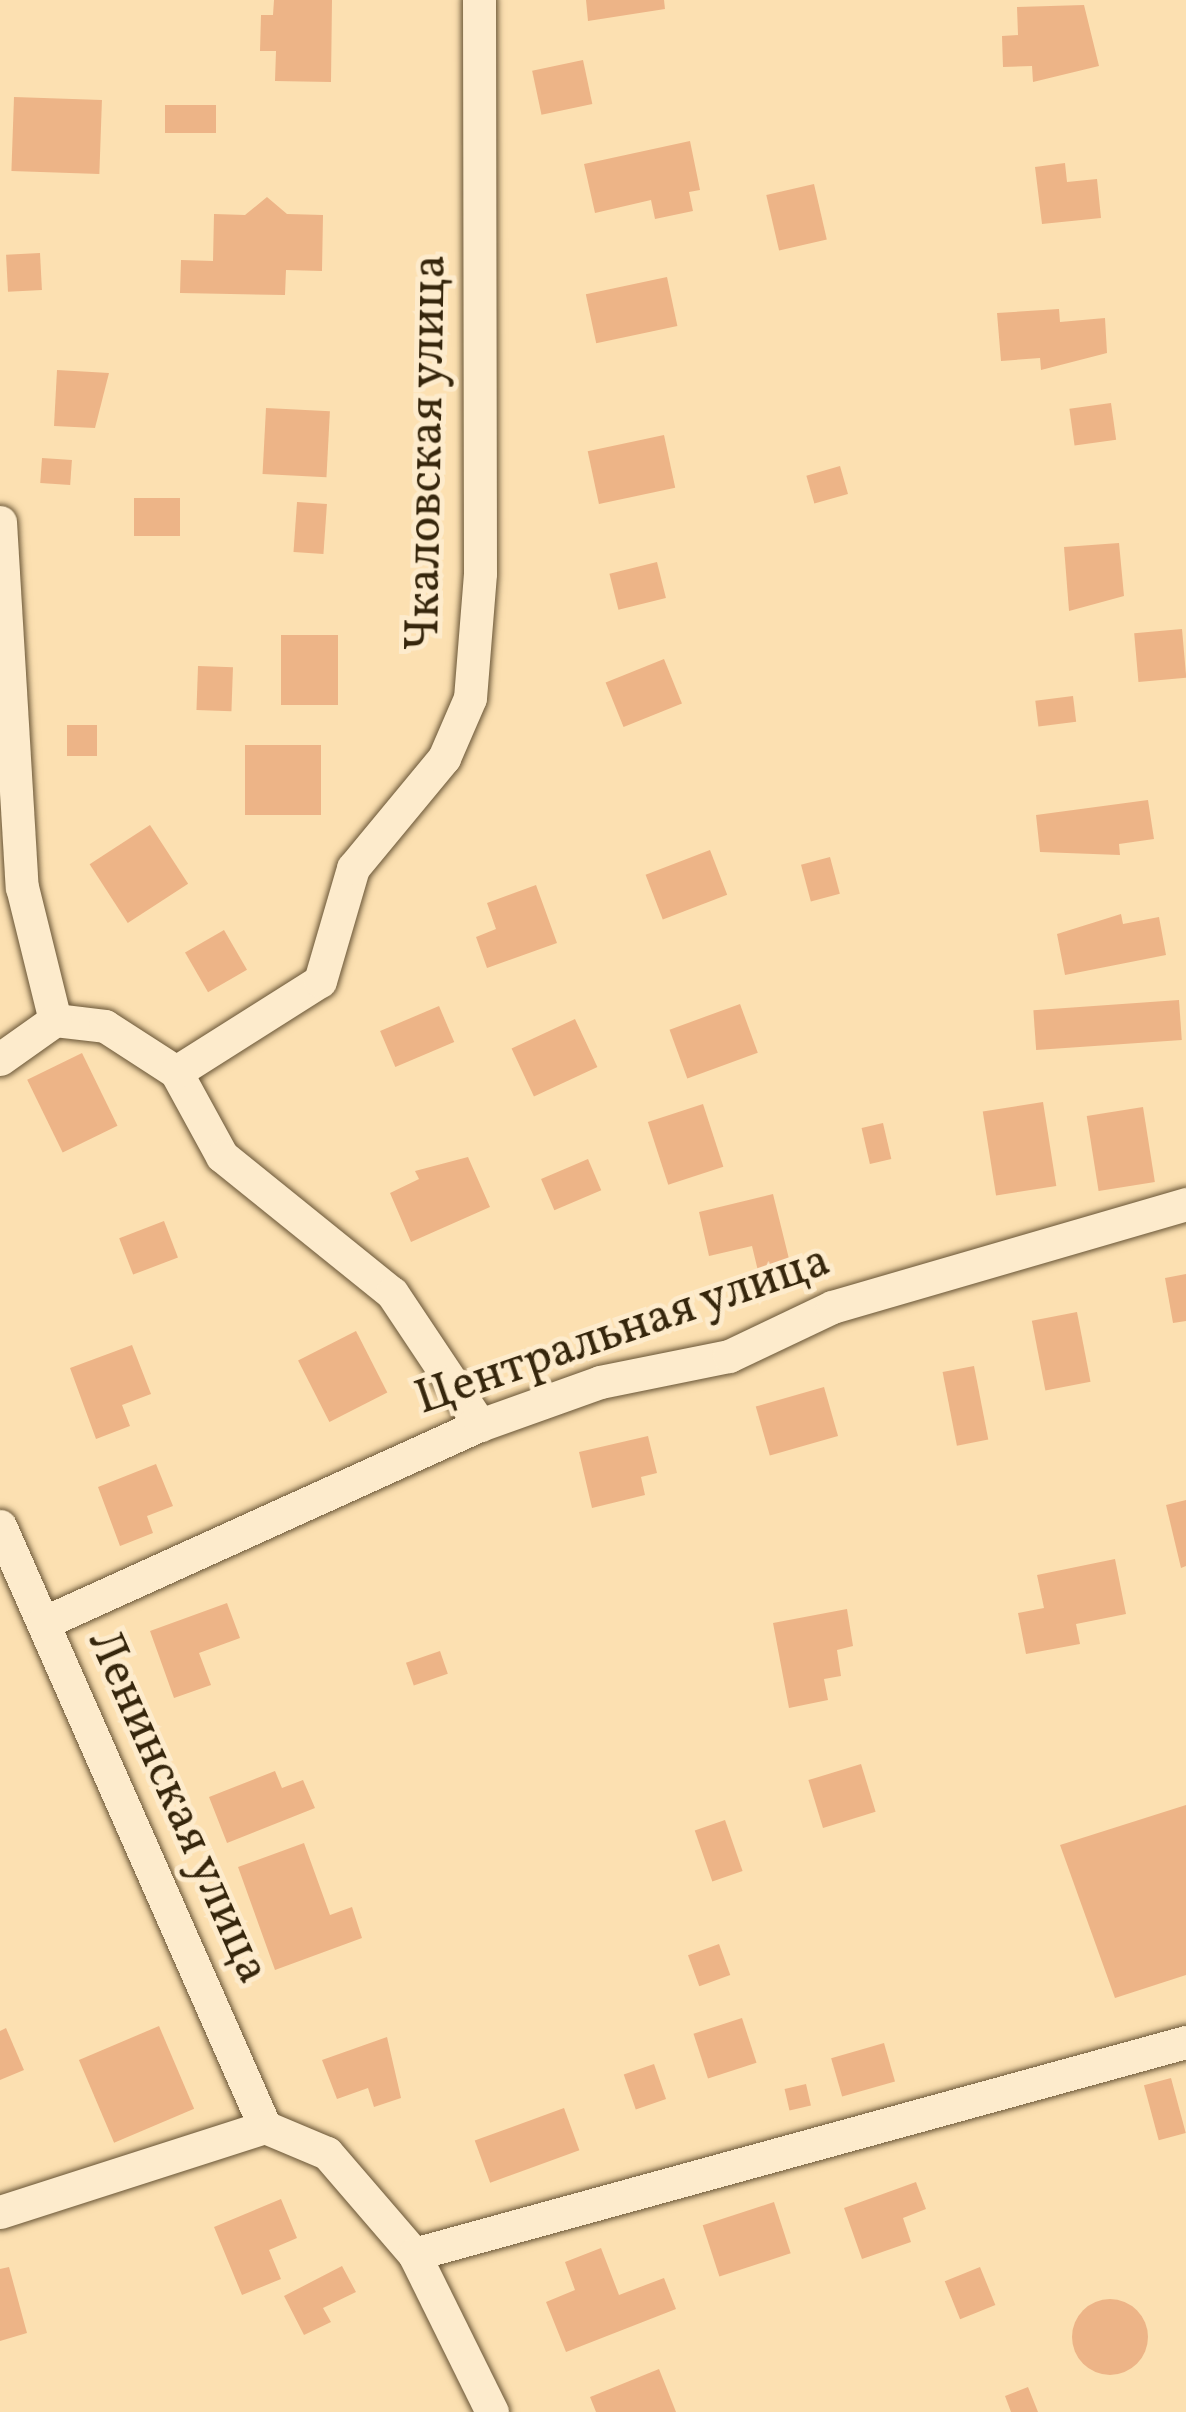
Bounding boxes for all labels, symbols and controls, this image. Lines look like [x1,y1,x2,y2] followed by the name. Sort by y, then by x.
[396,253,460,653] street label: Чкаловская улица
[408,1233,838,1429] street label: Центральная улица
[73,1621,281,1993] street label: Ленинская улица

